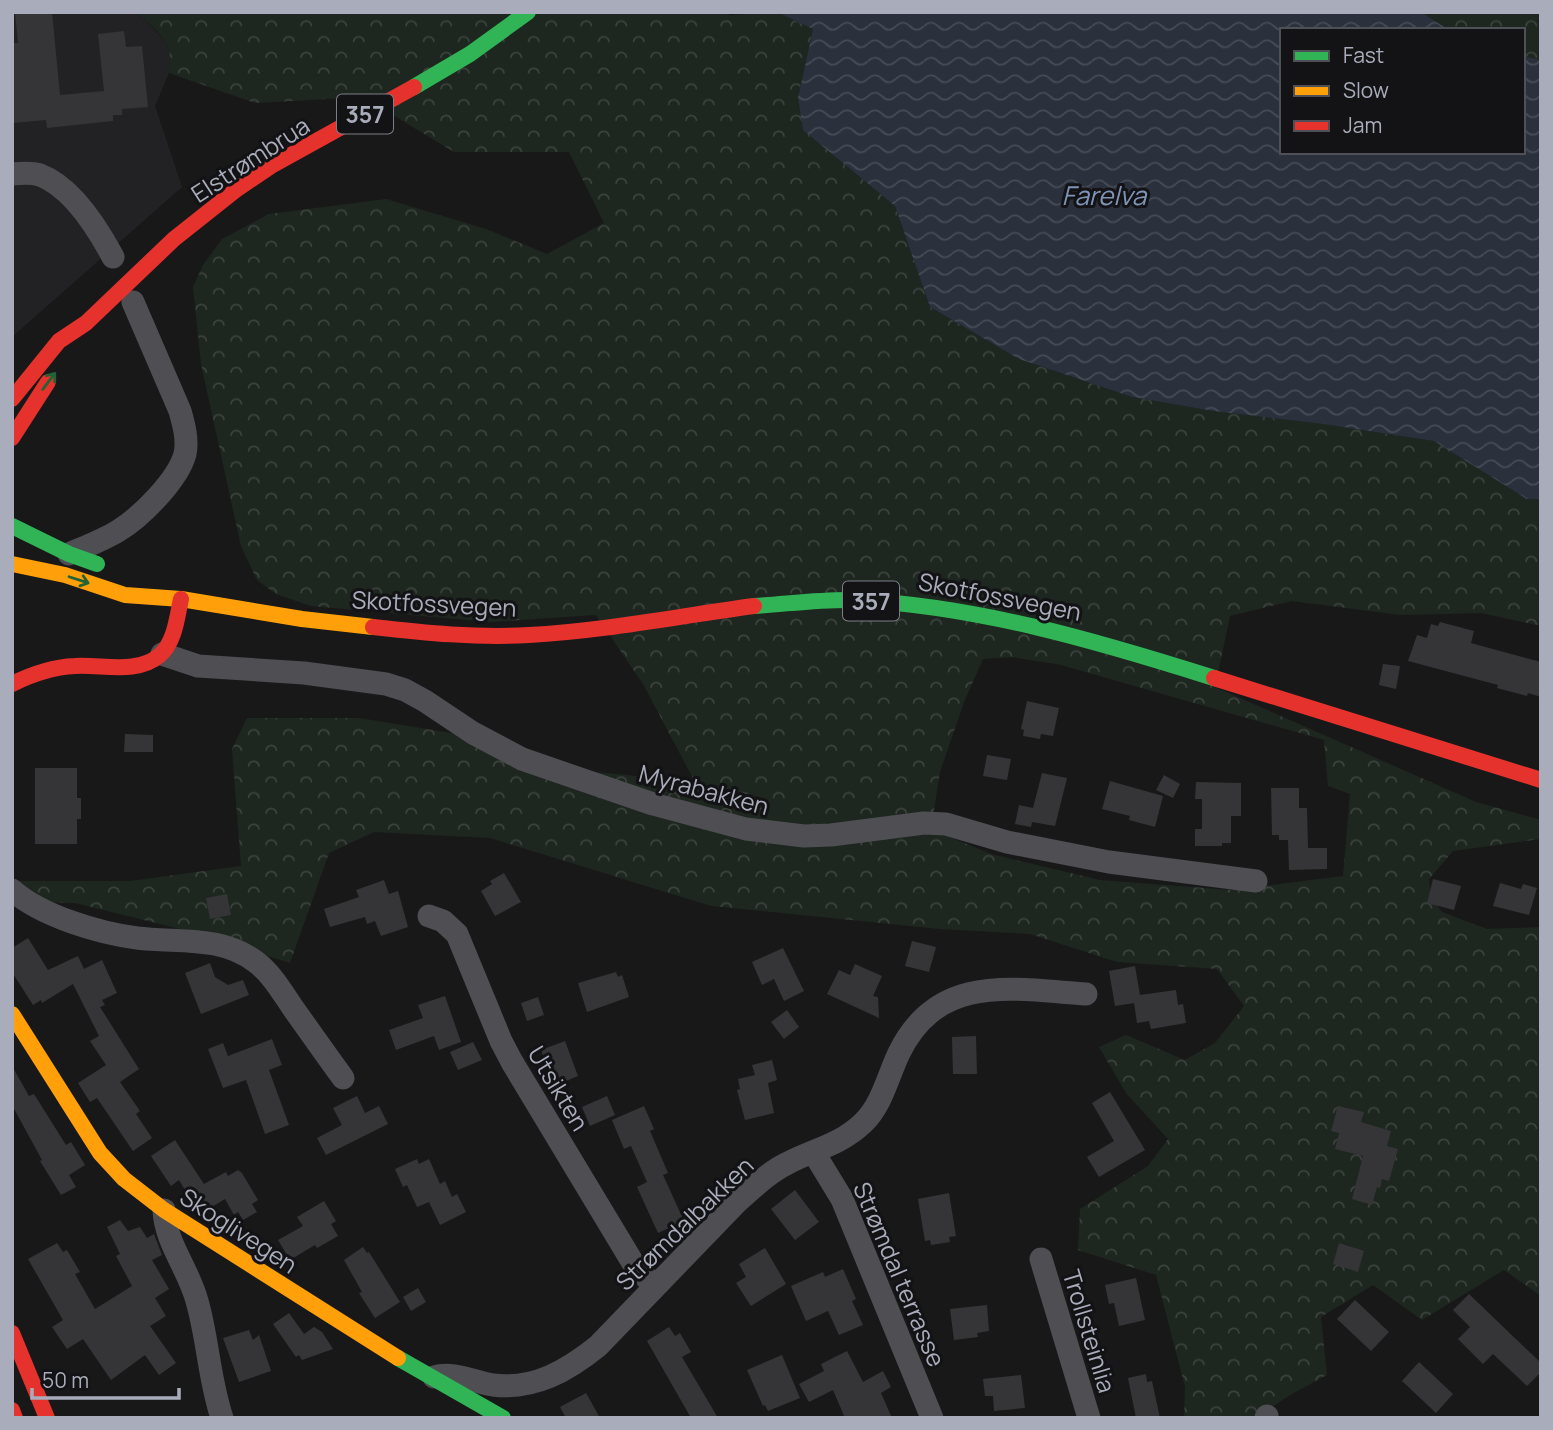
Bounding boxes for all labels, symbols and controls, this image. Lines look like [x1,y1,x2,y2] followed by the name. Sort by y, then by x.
[1280,28,1525,154] legend
[1343,41,1384,69] text: Fast
[1343,76,1389,104] text: Slow
[337,94,393,134] road number: 357
[184,108,316,210] street label: Elstrømbrua
[1343,111,1382,139] text: Jam
[1062,177,1148,213] water label: Farelva
[42,372,57,391] one-way arrow
[916,564,1084,628] street label: Skotfossvegen
[67,575,89,587] one-way arrow
[351,582,517,624] street label: Skotfossvegen
[843,582,899,621] road number: 357
[635,756,773,822] street label: Myrabakken
[521,1039,597,1137] street label: Utsikten
[608,1149,760,1297] street label: Strømdalbakken
[846,1177,954,1371] street label: Strømdal terrasse
[174,1180,304,1280] street label: Skoglivegen
[1056,1265,1124,1397] street label: Trollsteinlia
[32,1356,178,1400] scale bar
[42,1366,89,1394] text: 50 m

